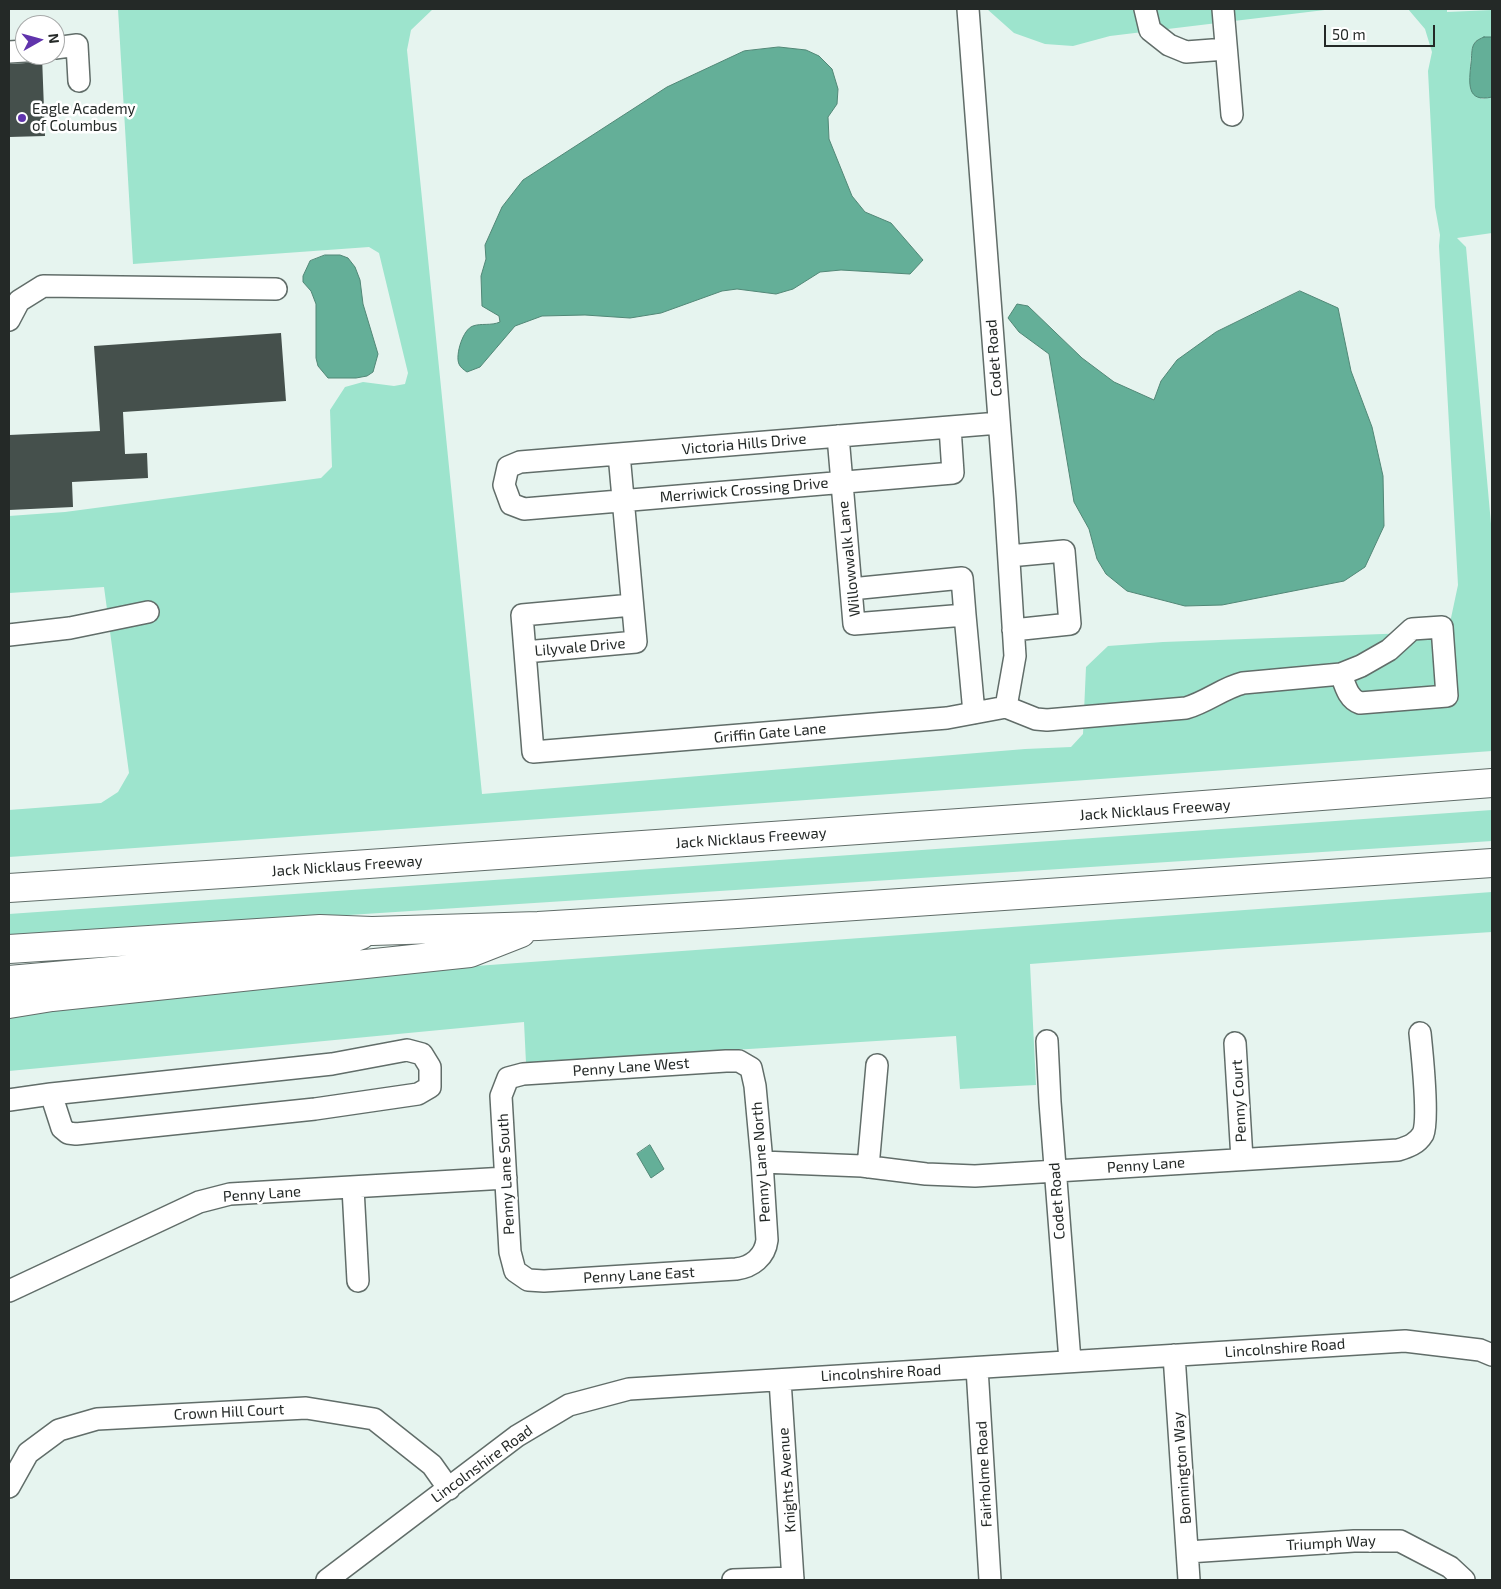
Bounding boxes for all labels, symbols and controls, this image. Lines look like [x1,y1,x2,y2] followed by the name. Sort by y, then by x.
[15,15,65,65] north arrow
[1326,15,1437,47] scale bar
[1332,25,1366,43] text: 50 m
[45,32,63,44] text: N
[32,100,135,135] place label: Eagle Academy of Columbus
[16,112,28,124] marker: Eagle Academy of Columbus
[982,319,1006,397] street label: Codet Road
[681,430,807,458] street label: Victoria Hills Drive
[659,474,829,506] street label: Merriwick Crossing Drive
[834,500,864,618] street label: Willowwalk Lane
[534,634,626,660] street label: Lilyvale Drive
[713,719,827,747] street label: Griffin Gate Lane
[1079,796,1231,824] street label: Jack Nicklaus Freeway
[675,824,827,852] street label: Jack Nicklaus Freeway
[271,852,423,880] street label: Jack Nicklaus Freeway
[572,1054,690,1080] street label: Penny Lane West
[1228,1059,1250,1143] street label: Penny Court
[748,1101,774,1223] street label: Penny Lane North
[494,1113,518,1235] street label: Penny Lane South
[1106,1153,1186,1177] street label: Penny Lane
[1045,1162,1069,1240] street label: Codet Road
[222,1182,302,1206] street label: Penny Lane
[583,1263,695,1287] street label: Penny Lane East
[1224,1335,1346,1361] street label: Lincolnshire Road
[820,1361,942,1385] street label: Lincolnshire Road
[173,1400,285,1424] street label: Crown Hill Court
[1169,1411,1195,1525] street label: Bonnington Way
[972,1420,996,1528] street label: Fairholme Road
[428,1421,536,1507] street label: Lincolnshire Road
[774,1427,800,1533] street label: Knights Avenue
[1286,1532,1376,1554] street label: Triumph Way

